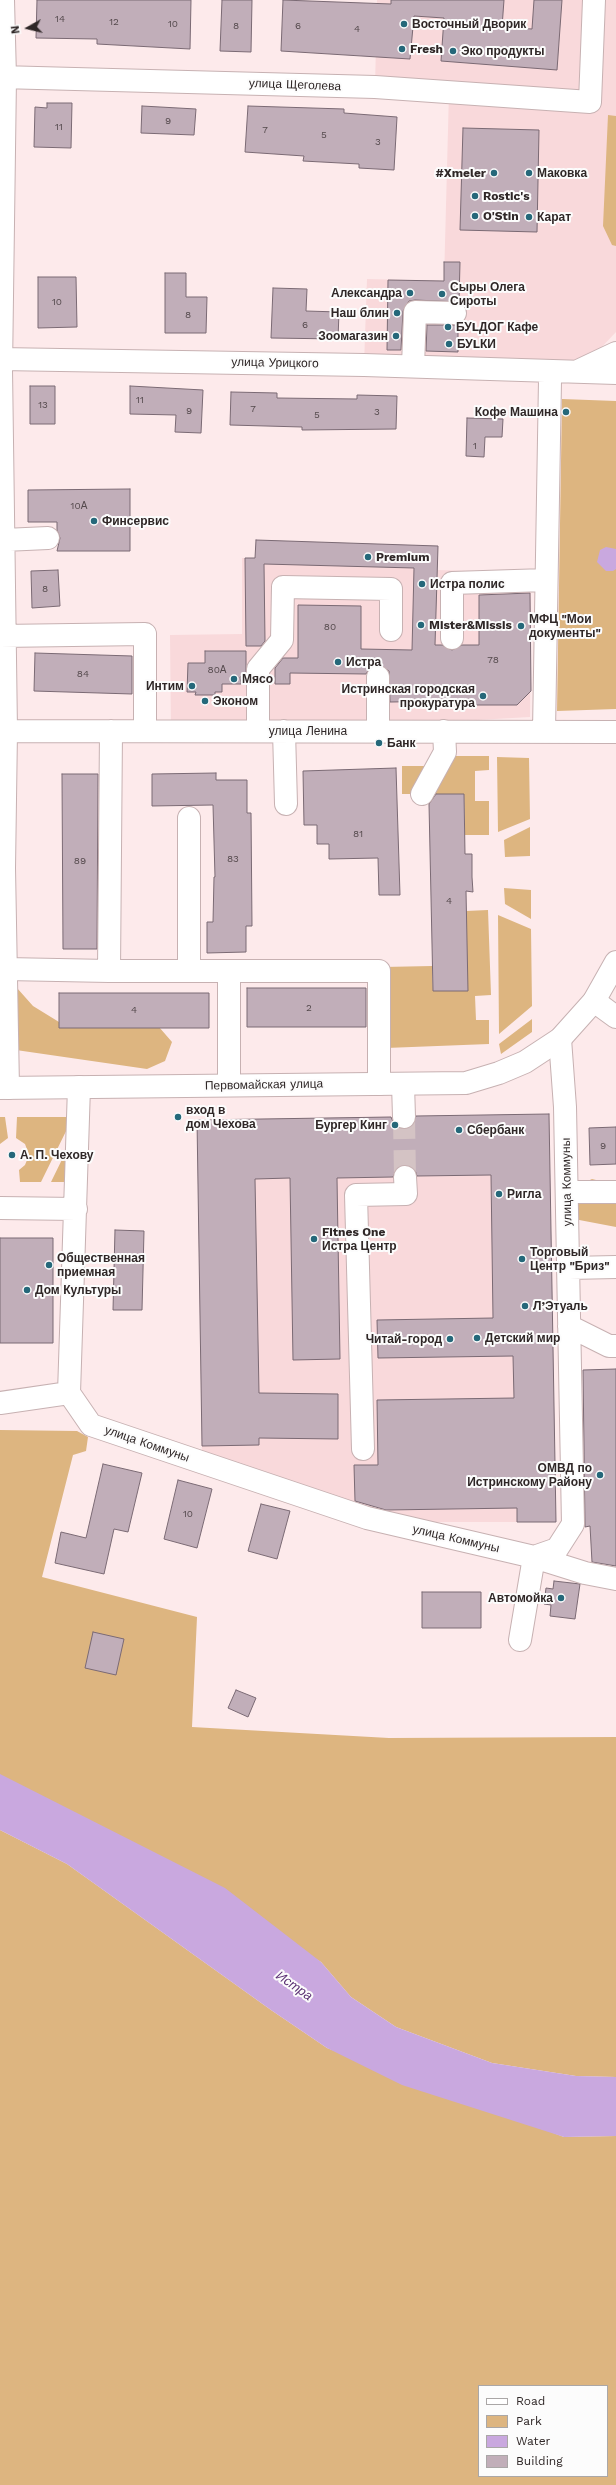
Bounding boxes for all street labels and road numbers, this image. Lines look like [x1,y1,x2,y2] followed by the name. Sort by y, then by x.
[249,76,341,94] street label: улица Щеголева
[231,355,319,371] street label: улица Урицкого
[269,724,347,738] street label: улица Ленина
[205,1077,323,1093] street label: Первомайская улица
[559,1138,575,1226] street label: улица Коммуны
[103,1423,191,1465] street label: улица Коммуны
[411,1522,501,1556] street label: улица Коммуны

